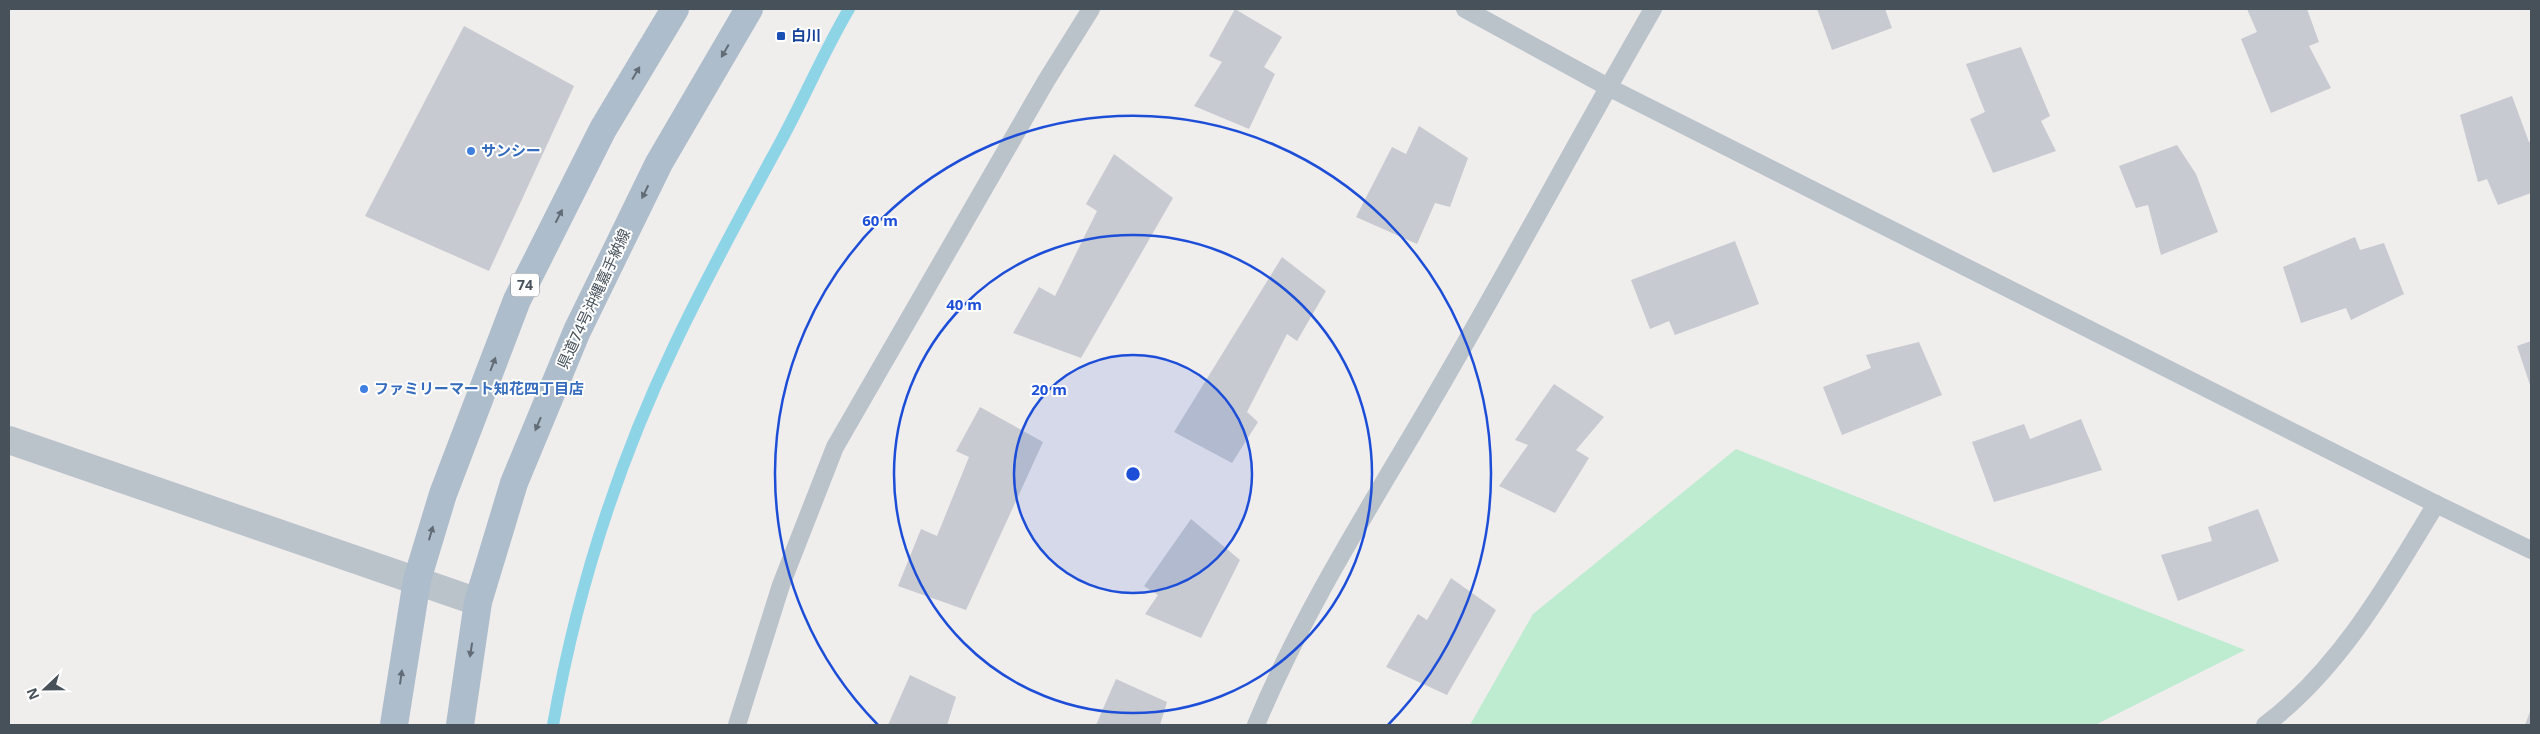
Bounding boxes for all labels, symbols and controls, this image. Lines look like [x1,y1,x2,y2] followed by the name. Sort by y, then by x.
[791,25,821,45] place label: 白川
[775,30,787,42] marker: 白川
[720,44,729,57] one-way arrow
[632,66,641,79] one-way arrow
[481,140,541,160] place label: サンシー
[465,145,477,157] marker: サンシー
[640,185,648,199] one-way arrow
[556,209,564,223] one-way arrow
[862,210,898,230] text: 60 m
[552,225,634,372] street label: 県道74号沖縄嘉手納線
[511,274,539,296] road number: 74
[946,294,982,314] text: 40 m
[489,356,497,371] one-way arrow
[374,378,584,398] place label: ファミリーマート知花四丁目店
[1031,379,1067,399] text: 20 m
[358,383,370,395] marker: ファミリーマート知花四丁目店
[534,417,542,432] one-way arrow
[1124,465,1142,483] centre of rings
[428,525,436,540] one-way arrow
[466,642,474,658] one-way arrow
[20,664,70,714] north arrow
[397,669,405,685] one-way arrow
[22,685,43,703] text: N

